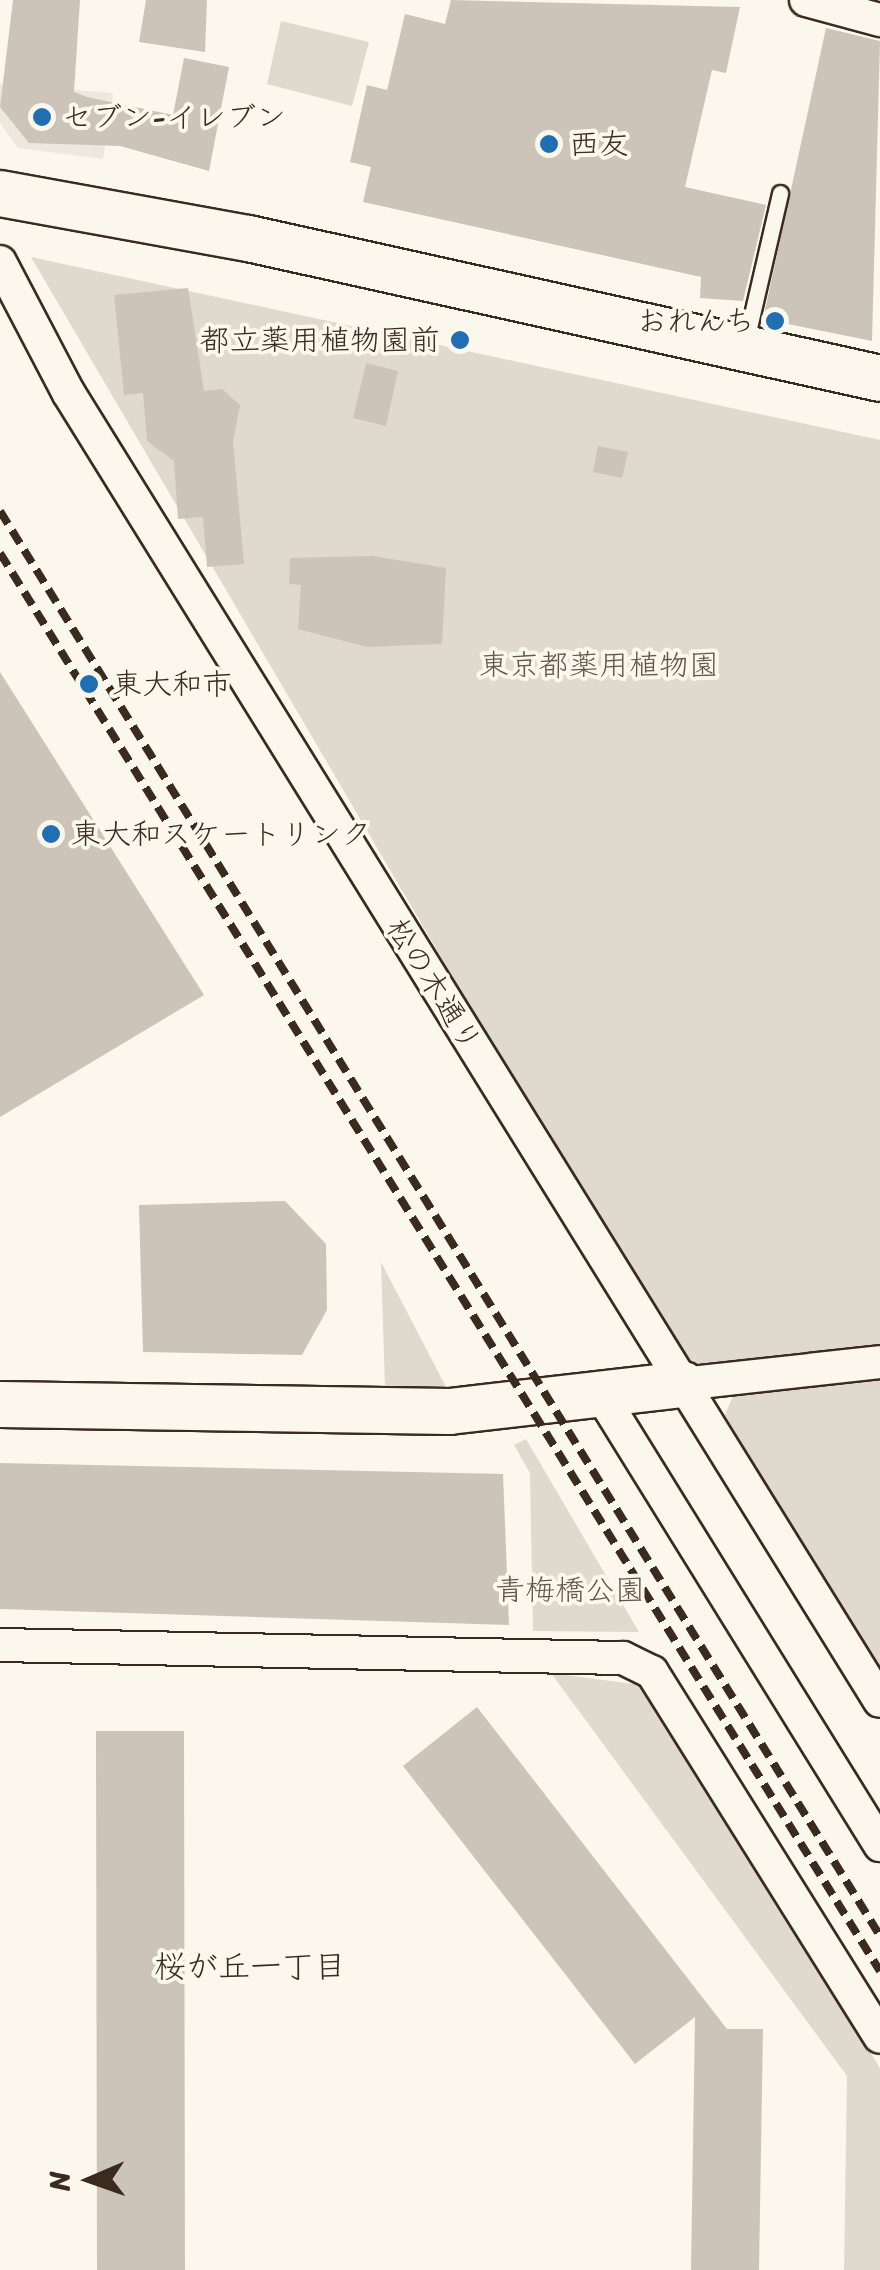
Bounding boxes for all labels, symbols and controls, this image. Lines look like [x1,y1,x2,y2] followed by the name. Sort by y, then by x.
[62,99,286,135] place label: セブン-イレブン
[31,106,53,128] marker: セブン-イレブン
[569,126,629,162] place label: 西友
[538,133,560,155] marker: 西友
[635,303,755,339] place label: おれんち
[764,310,786,332] marker: おれんち
[200,322,440,358] place label: 都立薬用植物園前
[449,329,471,351] marker: 都立薬用植物園前
[479,647,719,683] park label: 東京都薬用植物園
[112,666,232,702] place label: 東大和市
[76,671,102,697] marker: 東大和市
[71,816,371,852] place label: 東大和スケートリンク
[40,823,62,845] marker: 東大和スケートリンク
[379,912,489,1058] street label: 松の木通り
[495,1572,645,1608] park label: 青梅橋公園
[154,1948,346,1986] district label: 桜が丘一丁目
[40,2130,140,2230] north arrow
[35,2171,84,2192] text: N

